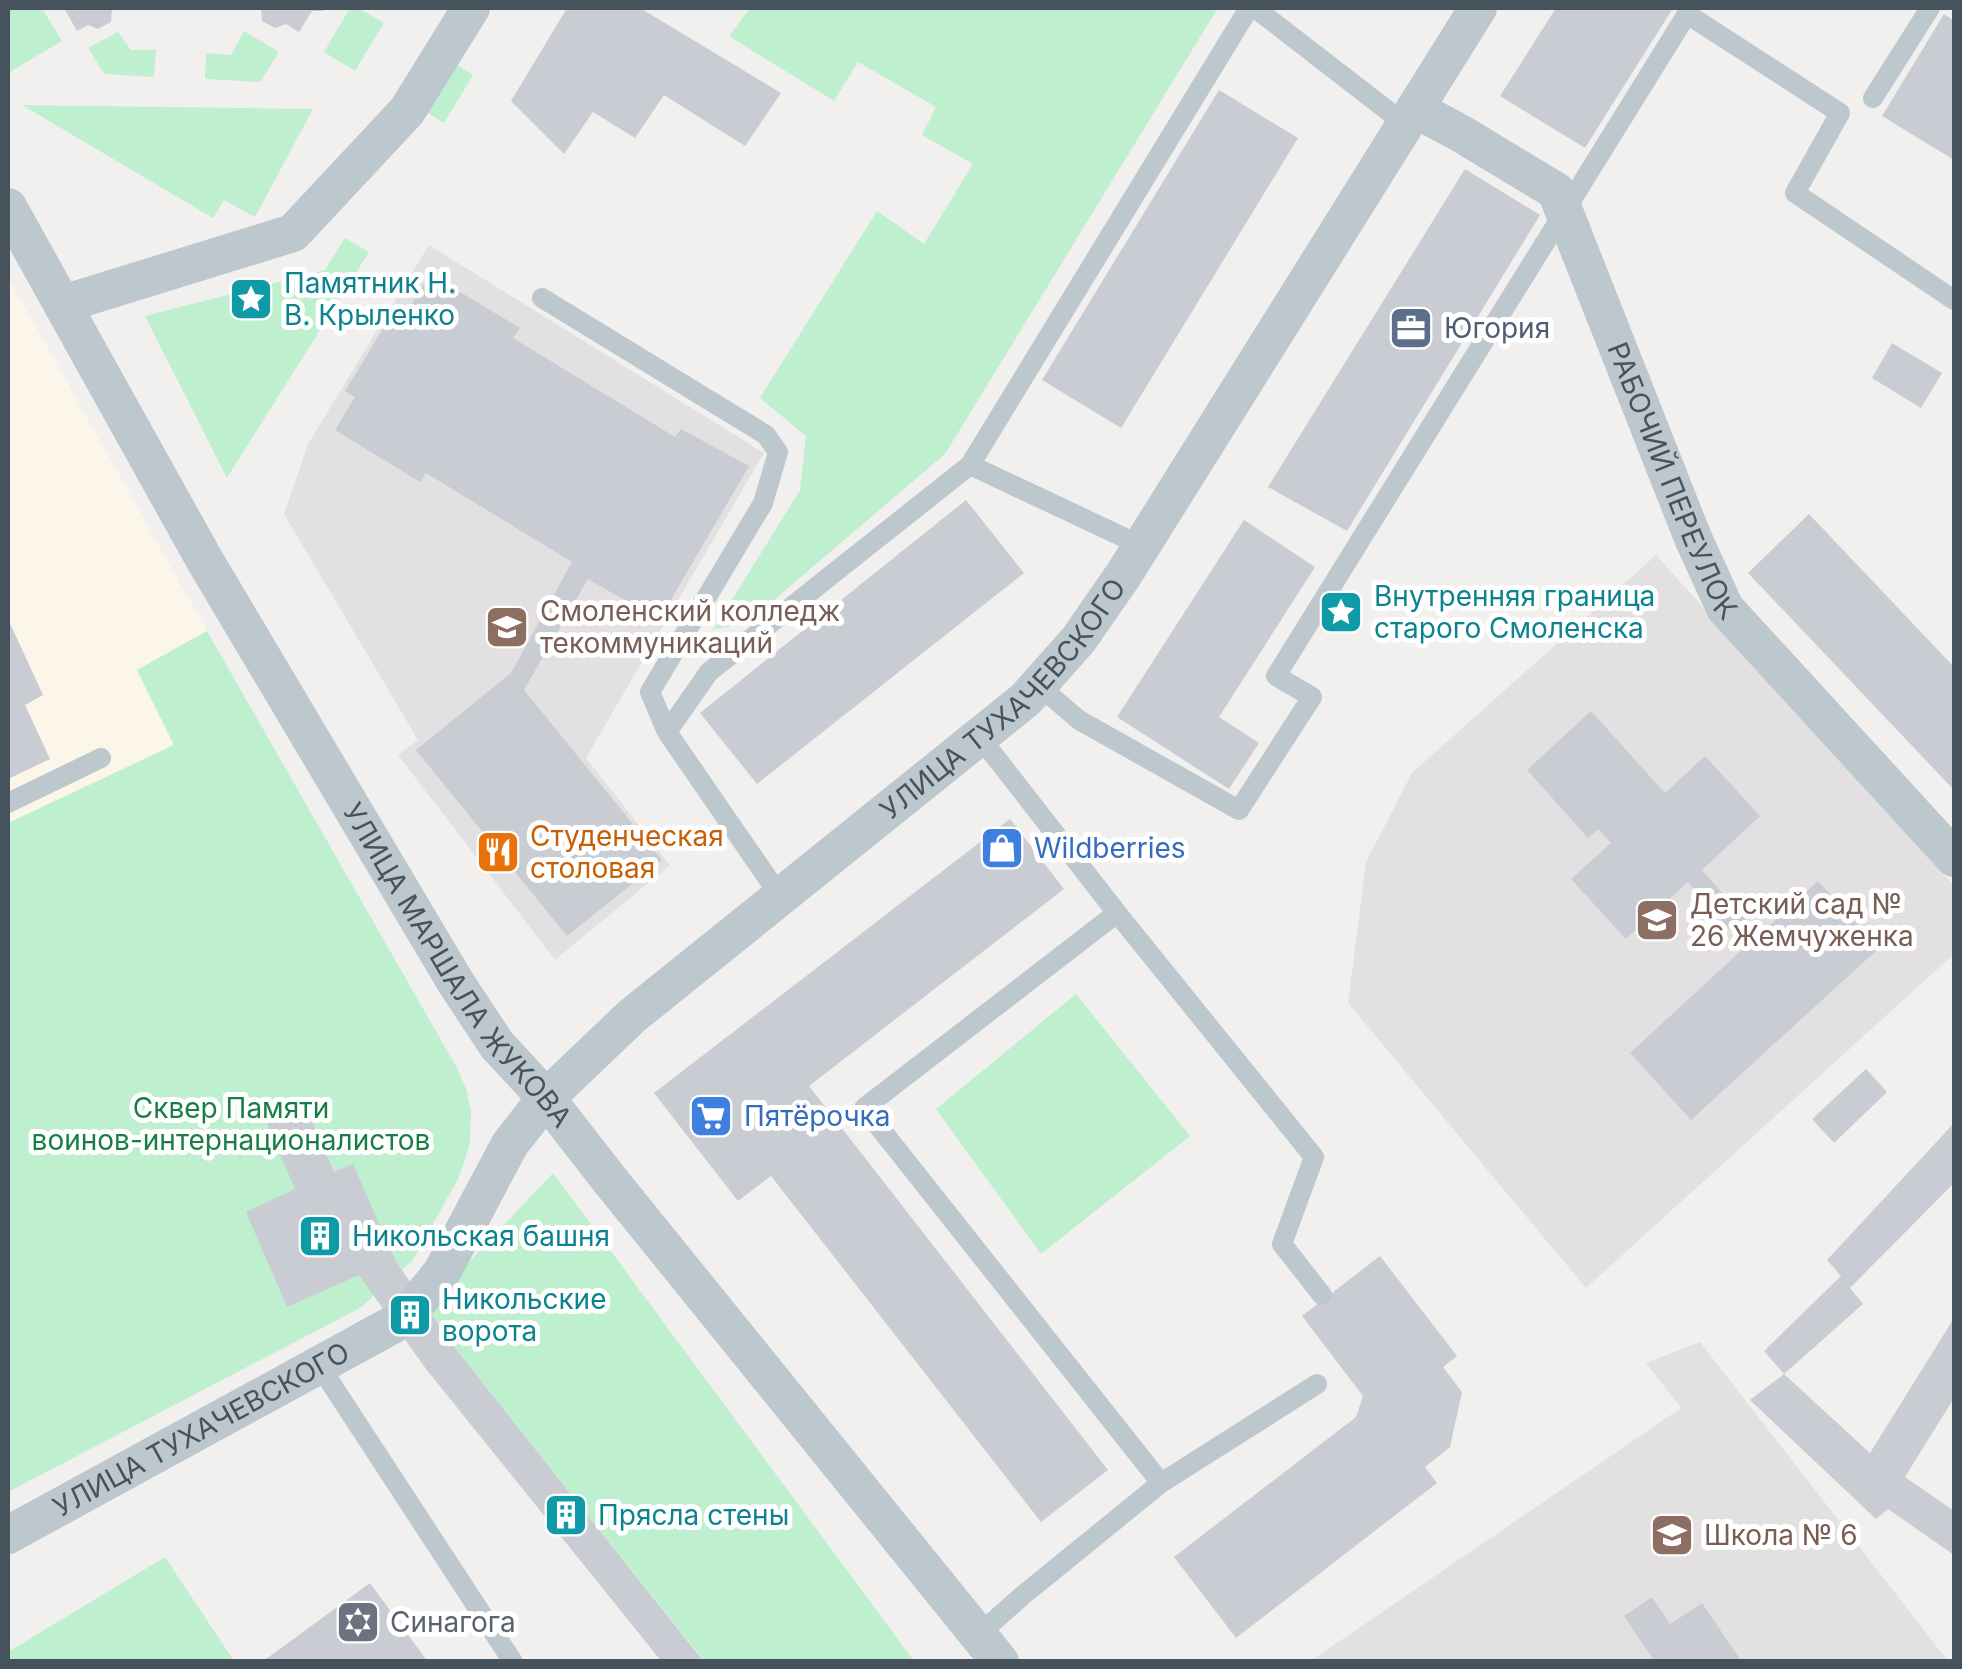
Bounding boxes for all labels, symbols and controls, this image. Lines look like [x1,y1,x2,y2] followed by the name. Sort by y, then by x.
[284,266,456,332] place label: Памятник Н. В. Крыленко
[228,276,274,322] place icon: Памятник Н. В. Крыленко
[1388,305,1434,351] office icon: Югория
[1444,311,1550,345] place label: Югория
[1600,337,1744,627] street label: РАБОЧИЙ ПЕРЕУЛОК
[873,572,1133,827] street label: УЛИЦА ТУХАЧЕВСКОГО
[1374,579,1655,645] place label: Внутренняя граница старого Смоленска
[1318,589,1364,635] place icon: Внутренняя граница старого Смоленска
[540,594,840,660] place label: Смоленский колледж текоммуникаций
[484,604,530,650] school or university icon: Смоленский колледж текоммуникаций
[336,797,579,1134] street label: УЛИЦА МАРШАЛА ЖУКОВА
[530,819,724,885] place label: Студенческая столовая
[979,825,1025,871] shop icon: Wildberries
[475,829,521,875] restaurant icon: Студенческая столовая
[1034,831,1186,865] place label: Wildberries
[1690,887,1914,953] place label: Детский сад № 26 Жемчуженка
[1634,897,1680,943] school or university icon: Детский сад № 26 Жемчуженка
[32,1091,430,1157] park label: Cквер Памяти воинов-интернационалистов
[688,1093,734,1139] supermarket icon: Пятёрочка
[744,1099,891,1133] place label: Пятёрочка
[297,1213,343,1259] building icon: Никольская башня
[352,1219,610,1253] place label: Никольская башня
[442,1282,607,1348] place label: Никольские ворота
[387,1292,433,1338] building icon: Никольские ворота
[47,1335,355,1524] street label: УЛИЦА ТУХАЧЕВСКОГО
[543,1492,589,1538] building icon: Прясла стены
[598,1498,789,1532] place label: Прясла стены
[1649,1512,1695,1558] school or university icon: Школа № 6
[1704,1518,1858,1552] place label: Школа № 6
[335,1599,381,1645] synagogue icon: Синагога
[390,1605,516,1639] place label: Синагога

